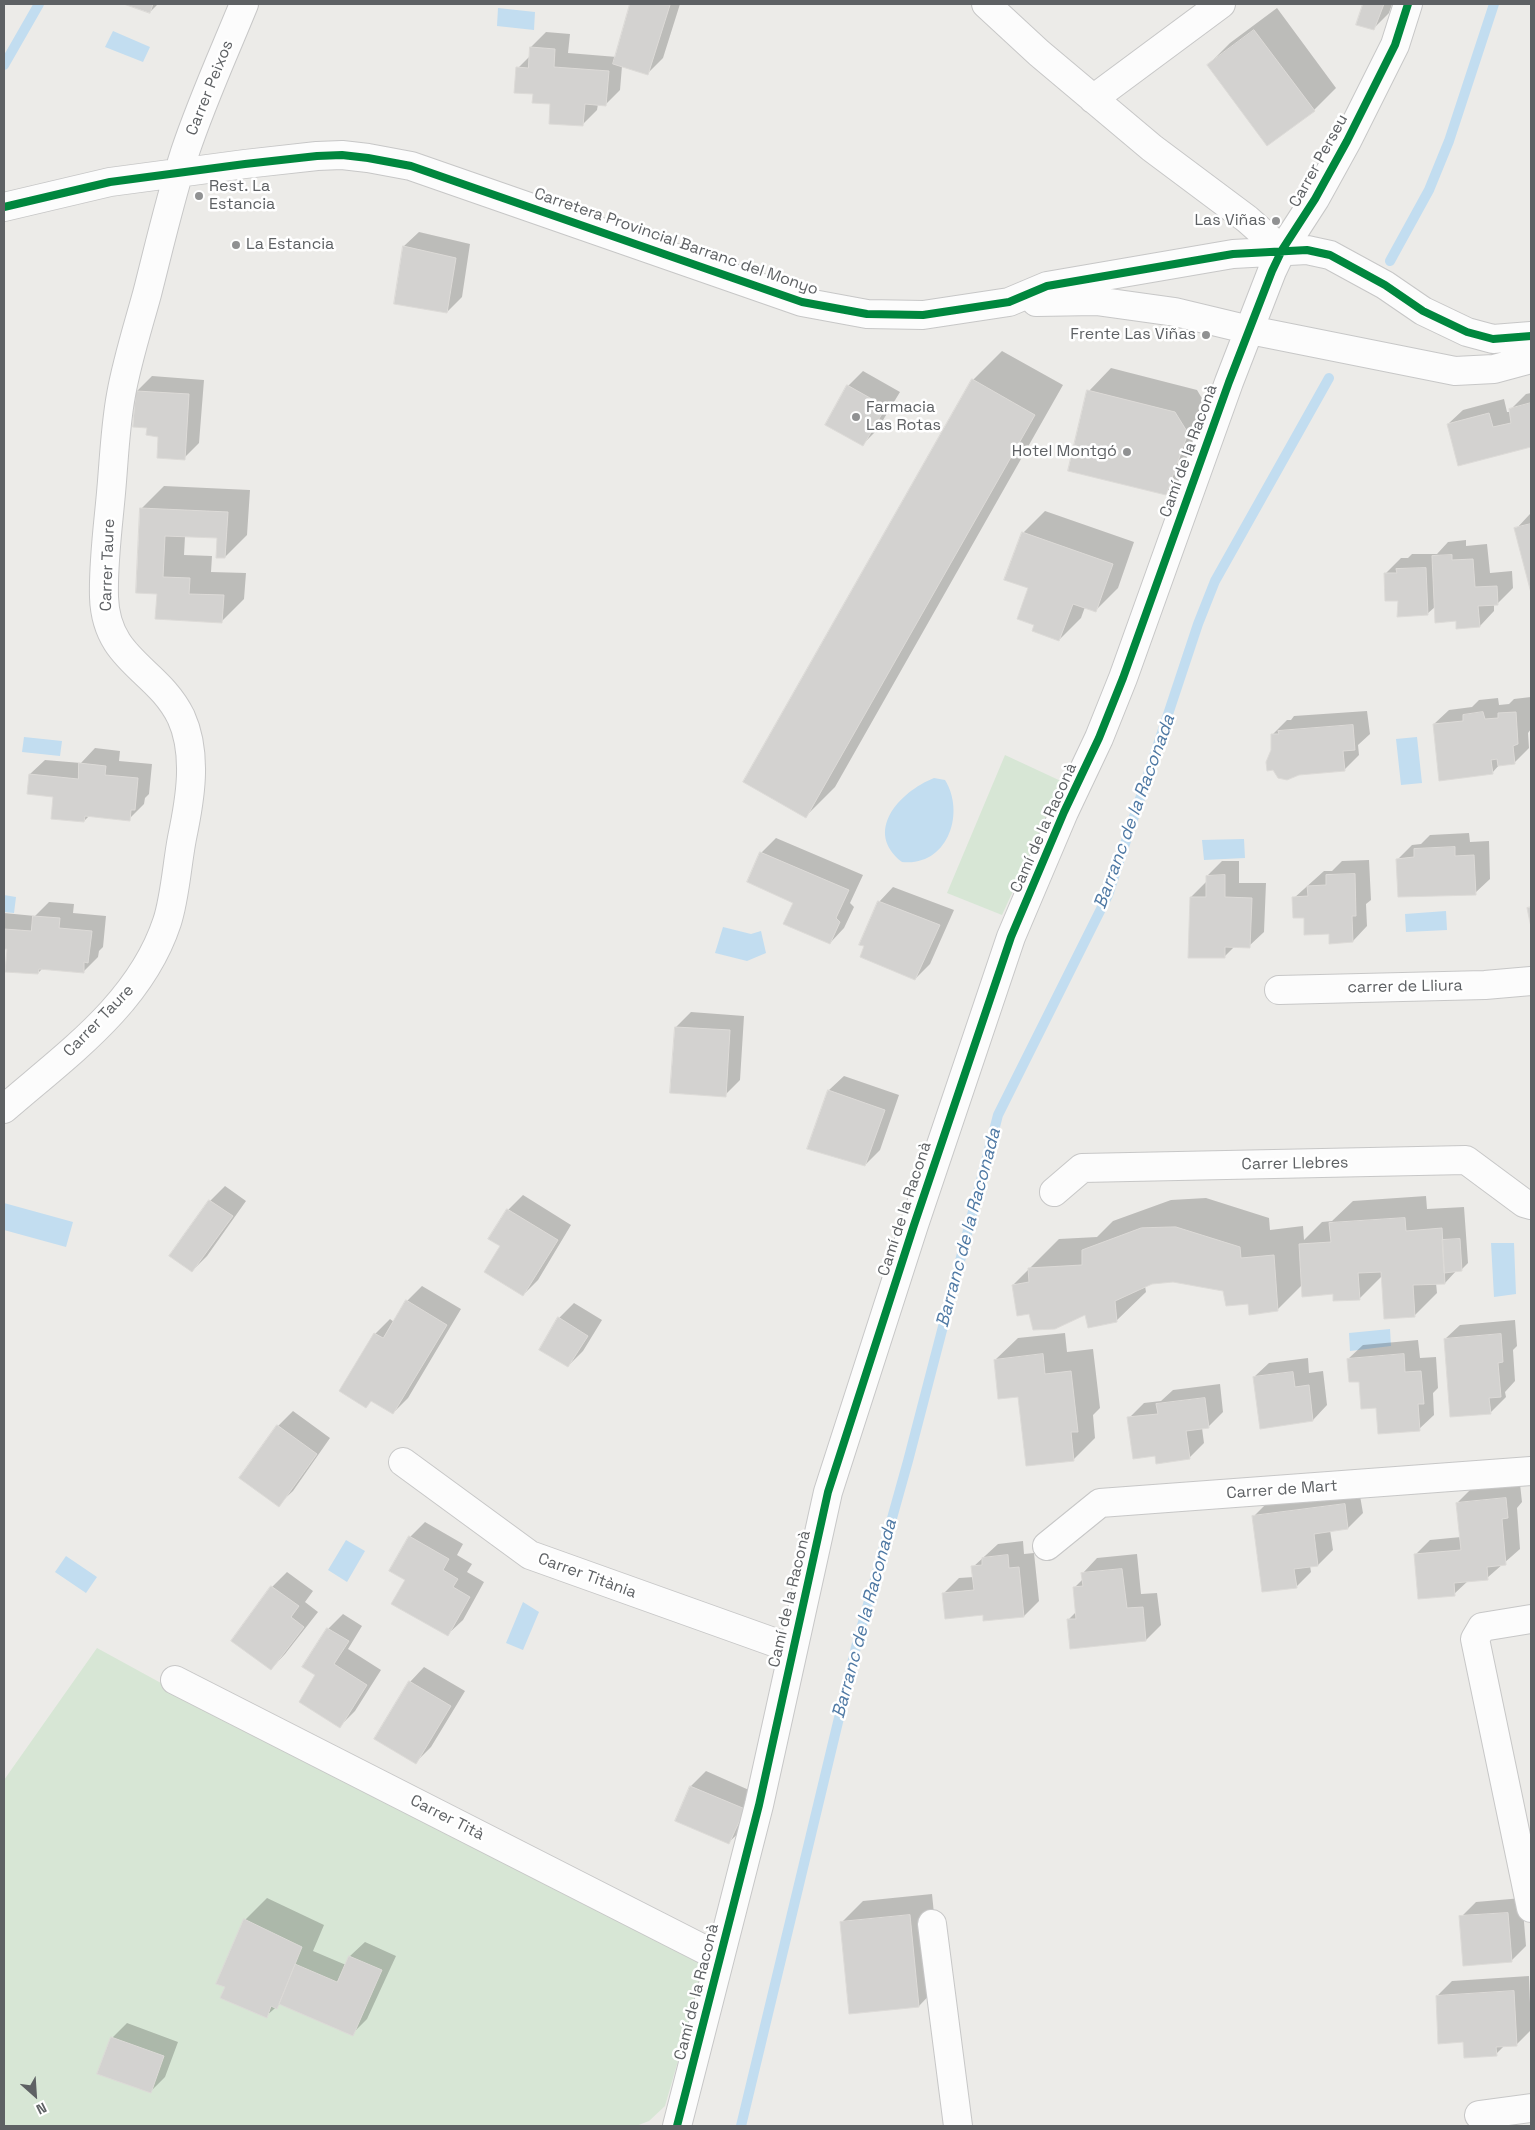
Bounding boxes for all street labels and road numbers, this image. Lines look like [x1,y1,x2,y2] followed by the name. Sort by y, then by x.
[182,38,238,138] street label: Carrer Peixos
[1286,111,1352,211] street label: Carrer Perseu
[531,184,821,300] street label: Carretera Provincial Barranc del Monyo
[1156,382,1222,520] street label: Camí de la Raconà
[97,518,119,612] street label: Carrer Taure
[1007,760,1081,896] street label: Camí de la Raconà
[1347,976,1463,998] street label: carrer de Lliura
[60,981,138,1061] street label: Carrer Taure
[874,1139,936,1279] street label: Camí de la Raconà
[1241,1153,1349,1175] street label: Carrer Llebres
[1226,1477,1338,1503] street label: Carrer de Mart
[765,1529,815,1669] street label: Camí de la Raconà
[535,1549,639,1603] street label: Carrer Titània
[407,1791,487,1845] street label: Carrer Tità
[671,1922,723,2062] street label: Camí de la Raconà

